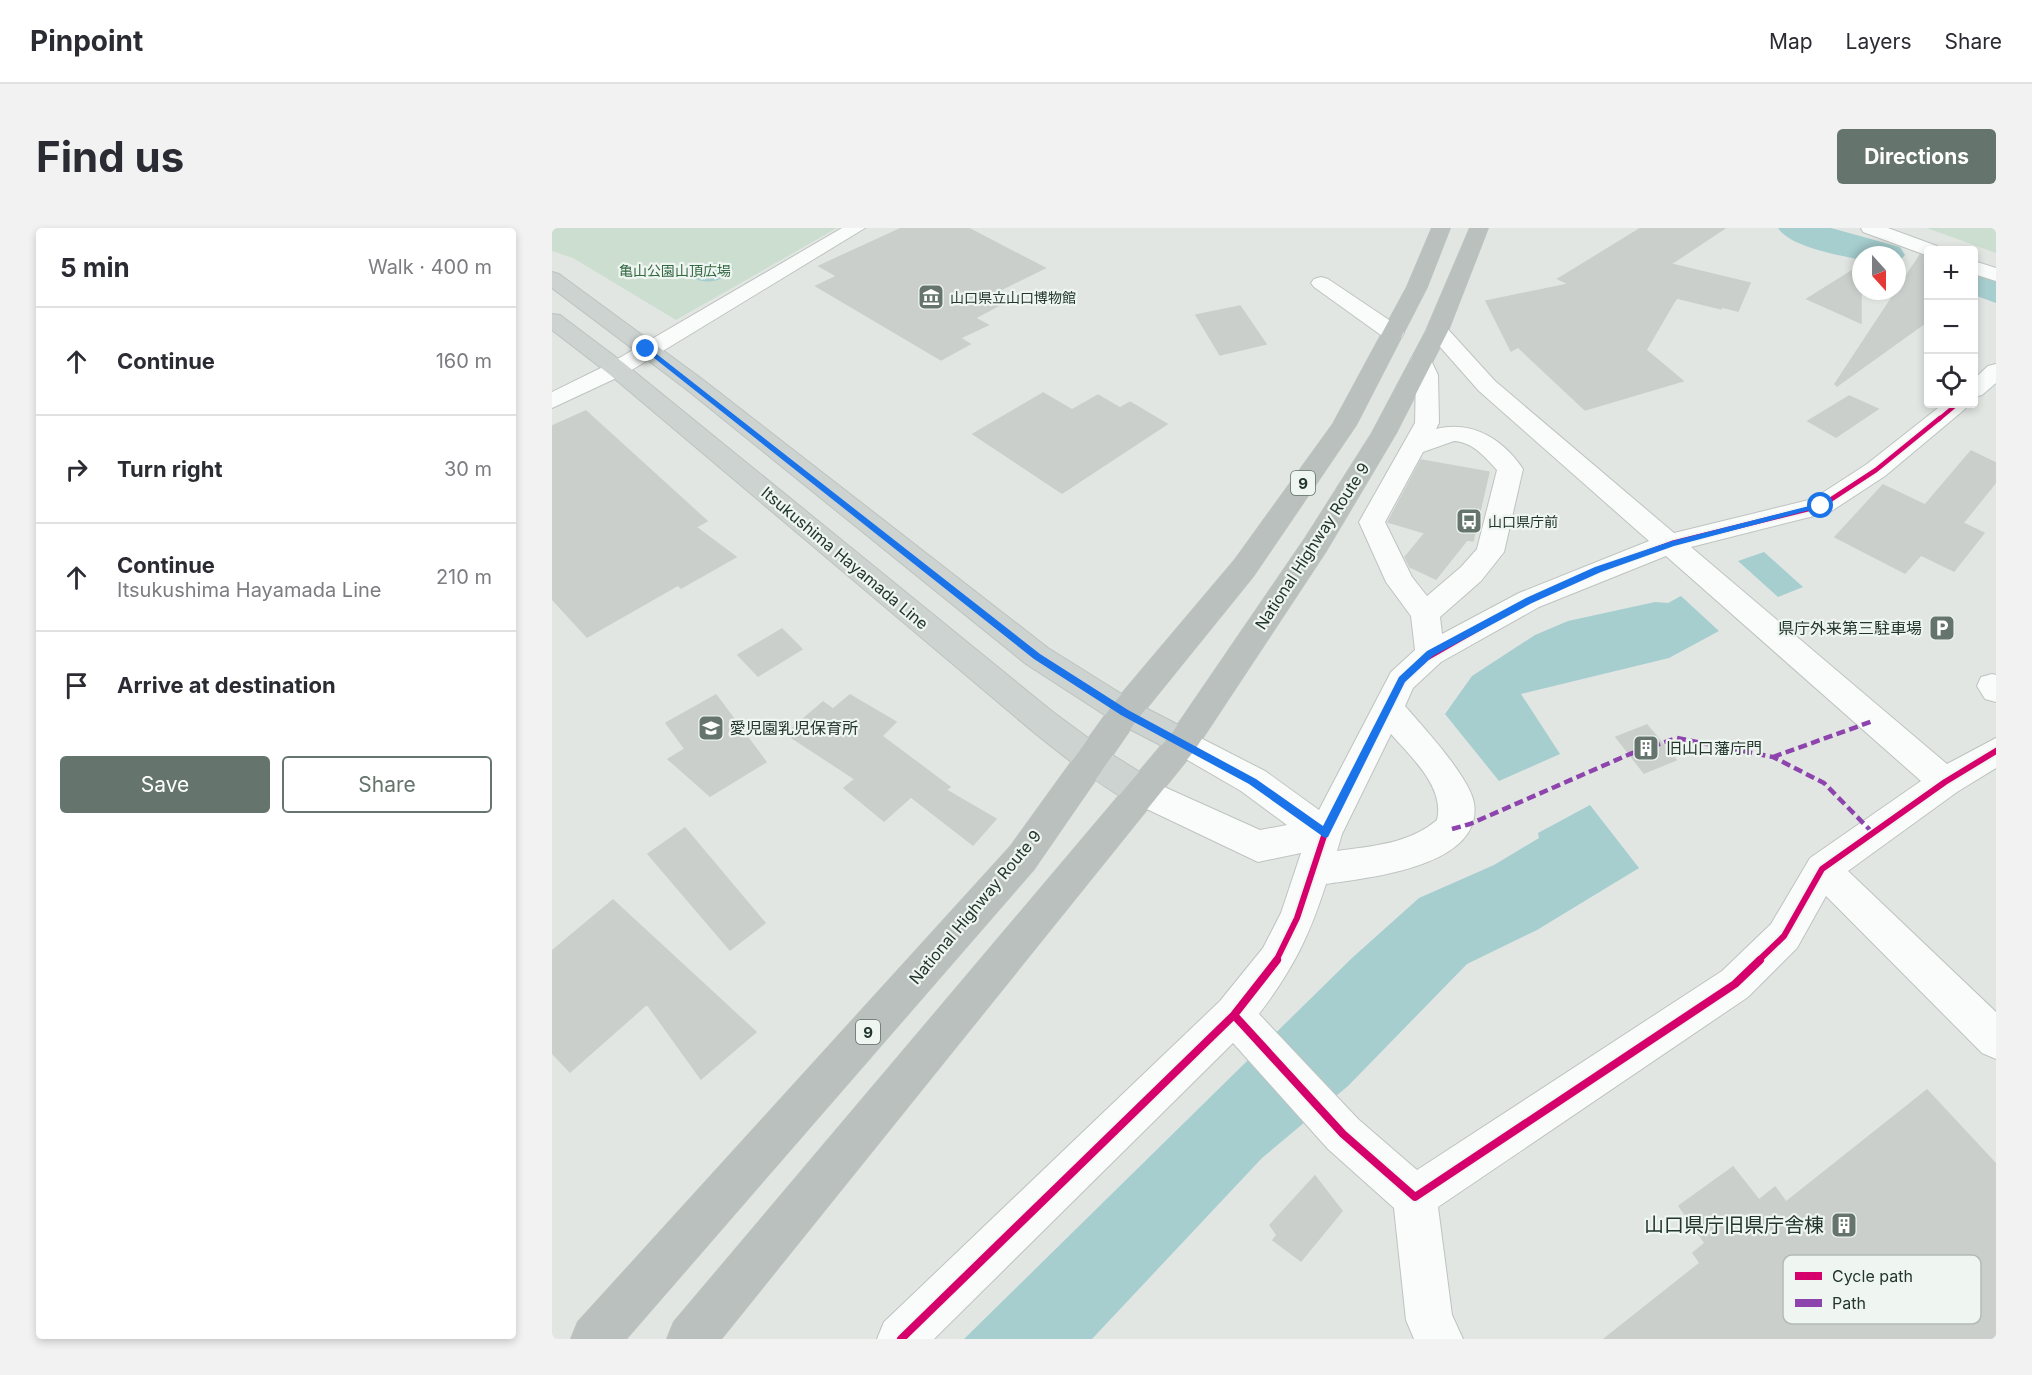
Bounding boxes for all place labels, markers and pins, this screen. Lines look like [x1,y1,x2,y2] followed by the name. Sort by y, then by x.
[916,282,946,312] museum icon: 山口県立山口博物館
[950,289,1076,306] place label: 山口県立山口博物館
[1454,506,1484,536] bus stop icon: 山口県庁前
[1488,513,1558,530] place label: 山口県庁前
[1927,613,1957,643] parking icon: 県庁外来第三駐車場
[1778,618,1922,638] place label: 県庁外来第三駐車場
[696,713,726,743] school or university icon: 愛児園乳児保育所
[730,718,858,738] place label: 愛児園乳児保育所
[1631,733,1661,763] building icon: 旧山口藩庁門
[1666,738,1762,758] place label: 旧山口藩庁門
[1829,1210,1859,1240] building icon: 山口県庁旧県庁舎棟
[1644,1213,1824,1237] place label: 山口県庁旧県庁舎棟

